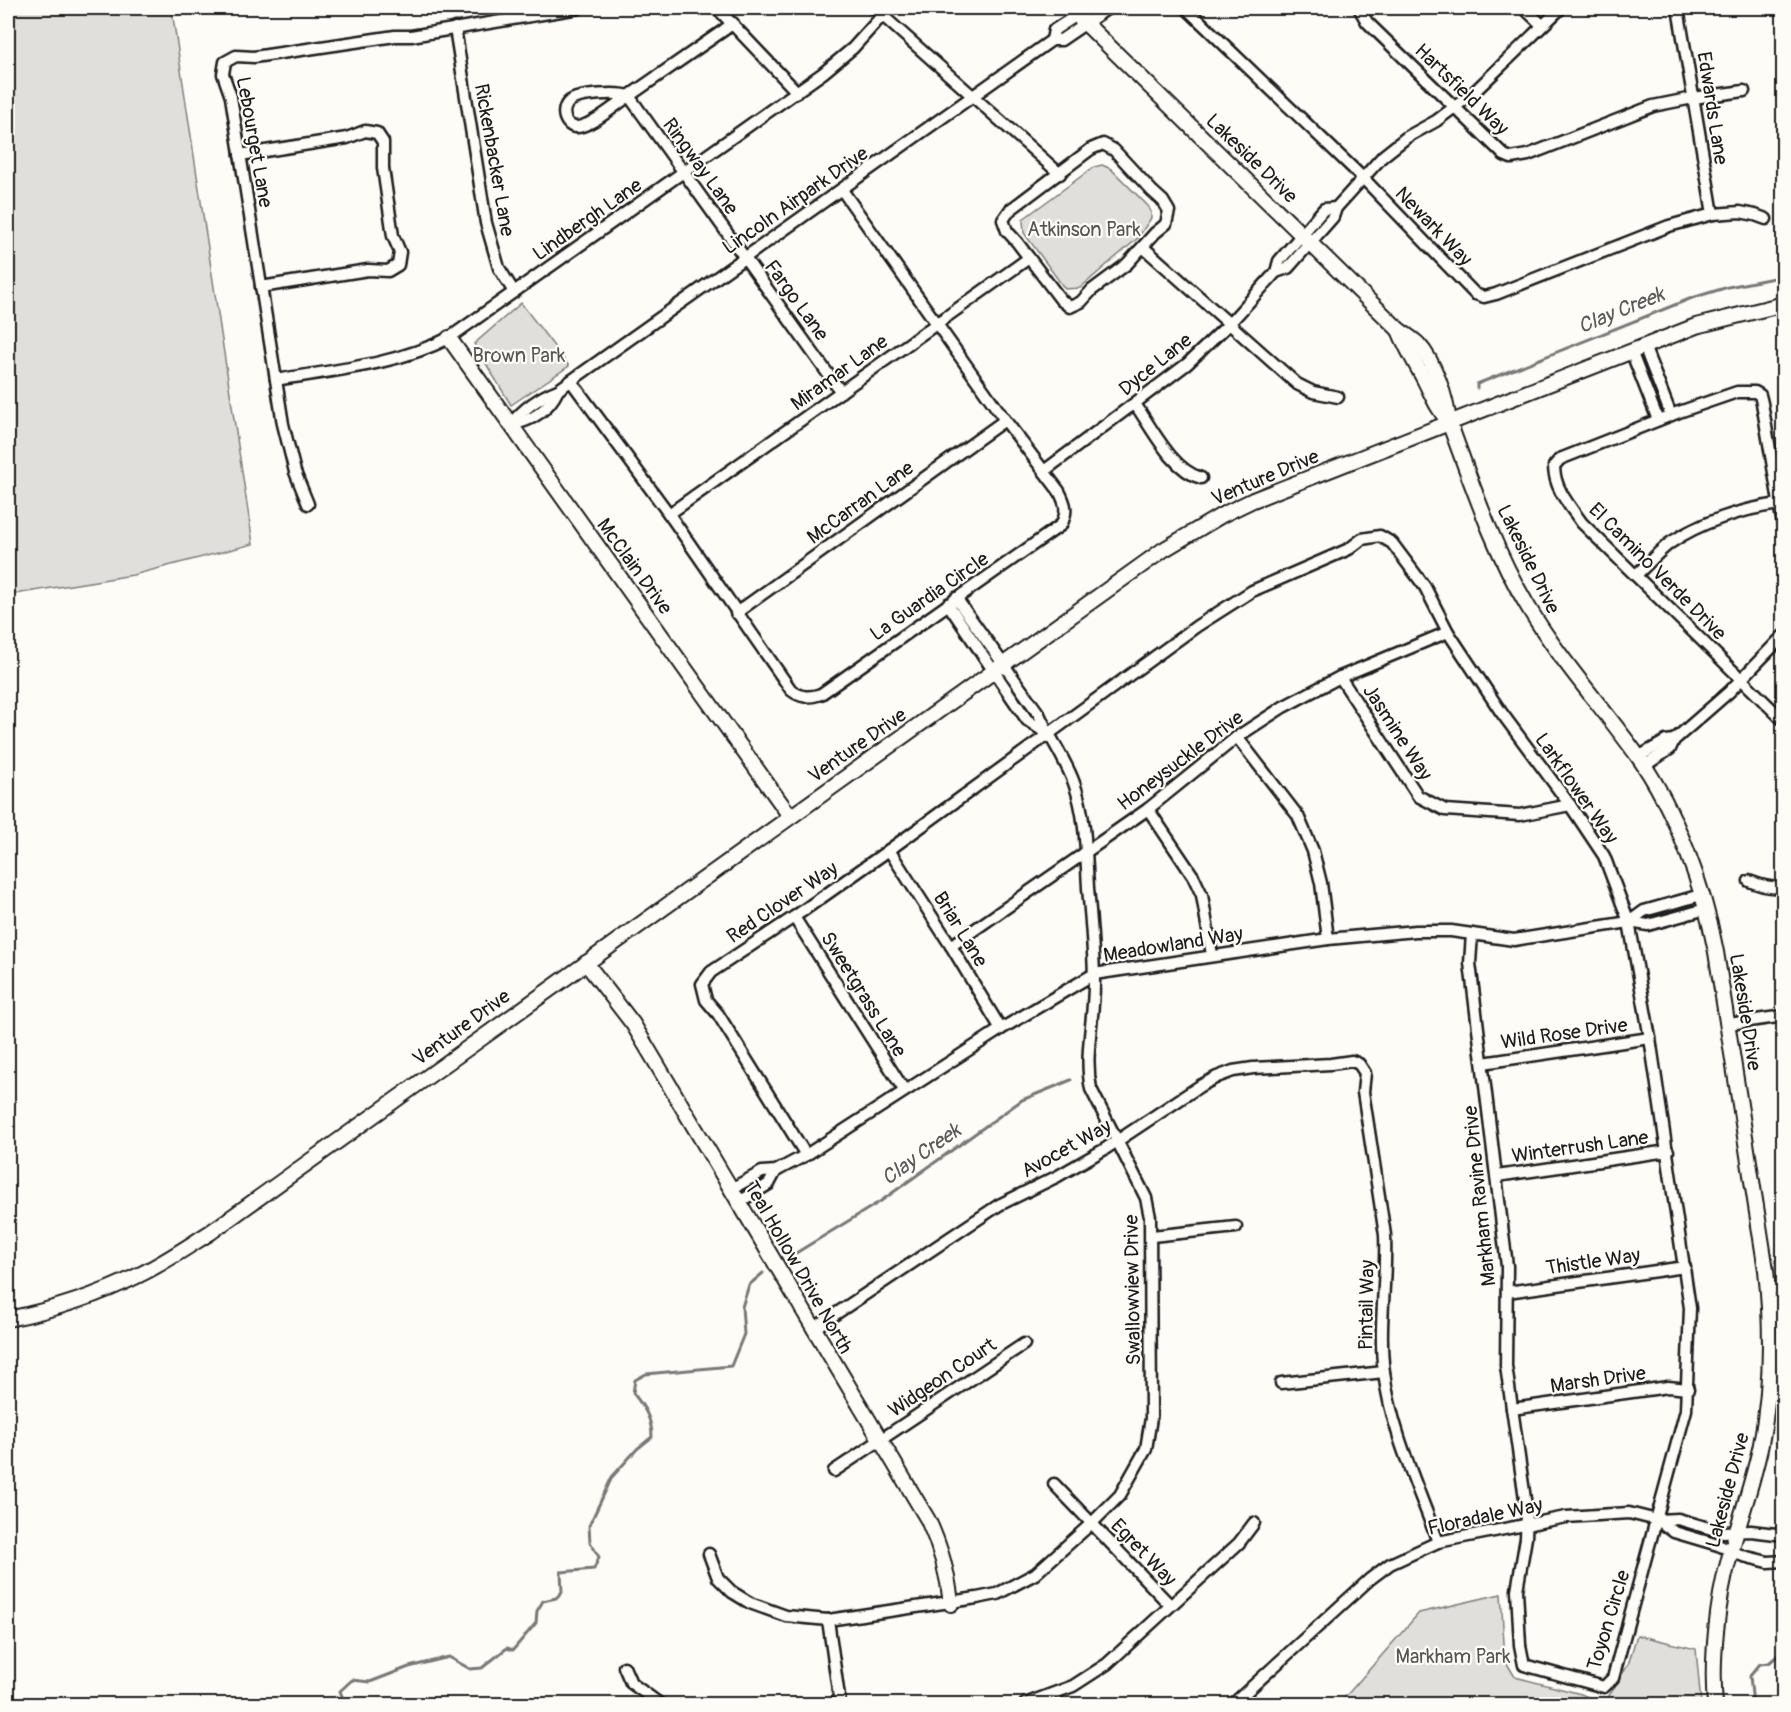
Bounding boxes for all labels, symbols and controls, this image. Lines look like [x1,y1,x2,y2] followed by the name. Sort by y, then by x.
[1409,38,1514,141] street label: Hartsfield Way
[1691,50,1734,166] street label: Edwards Lane
[231,75,278,210] street label: Lebourget Lane
[469,82,520,238] street label: Rickenbacker Lane
[1200,108,1303,208] street label: Lakeside Drive
[657,113,744,220] street label: Ringway Lane
[718,141,873,260] street label: Lincoln Airpark Drive
[528,172,647,266] street label: Lindbergh Lane
[1390,181,1478,272] street label: Newark Way
[1027,217,1142,242] park label: Atkinson Park
[759,255,834,346] street label: Fargo Lane
[1574,280,1670,340] water label: Clay Creek
[1114,327,1197,401] street label: Dyce Lane
[786,329,893,416] street label: Miramar Lane
[473,343,566,368] park label: Brown Park
[1208,444,1323,511] street label: Venture Drive
[802,455,919,550] street label: McCarran Lane
[1584,497,1732,646] street label: El Camino Verde Drive
[1491,501,1566,618] street label: Lakeside Drive
[591,513,678,619] street label: McClain Drive
[865,546,994,647] street label: La Guardia Circle
[1357,680,1438,785] street label: Jasmine Way
[803,702,911,788] street label: Venture Drive
[1112,705,1249,816] street label: Honeysuckle Drive
[1529,728,1624,849] street label: Larkflower Way
[722,856,843,949] street label: Red Clover Way
[928,887,993,972] street label: Briar Lane
[1102,921,1245,968] street label: Meadowland Way
[815,927,912,1062] street label: Sweetgrass Lane
[1724,952,1767,1073] street label: Lakeside Drive
[408,984,515,1071] street label: Venture Drive
[1499,1012,1629,1055] street label: Wild Rose Drive
[1458,1104,1501,1287] street label: Markham Ravine Drive
[1017,1113,1116,1183] street label: Avocet Way
[876,1116,968,1191] water label: Clay Creek
[1510,1125,1650,1168] street label: Winterrush Lane
[739,1176,858,1358] street label: Teal Hollow Drive North
[1119,1214,1146,1366] street label: Swallowview Drive
[1544,1242,1642,1280] street label: Thistle Way
[1353,1259,1380,1350] street label: Pintail Way
[884,1332,1002,1423] street label: Widgeon Court
[1549,1360,1648,1399] street label: Marsh Drive
[1700,1430,1755,1550] street label: Lakeside Drive
[1425,1492,1545,1541] street label: Floradale Way
[1105,1513,1182,1592] street label: Egret Way
[1581,1567,1636,1673] street label: Toyon Circle
[1396,1644,1511,1669] park label: Markham Park

